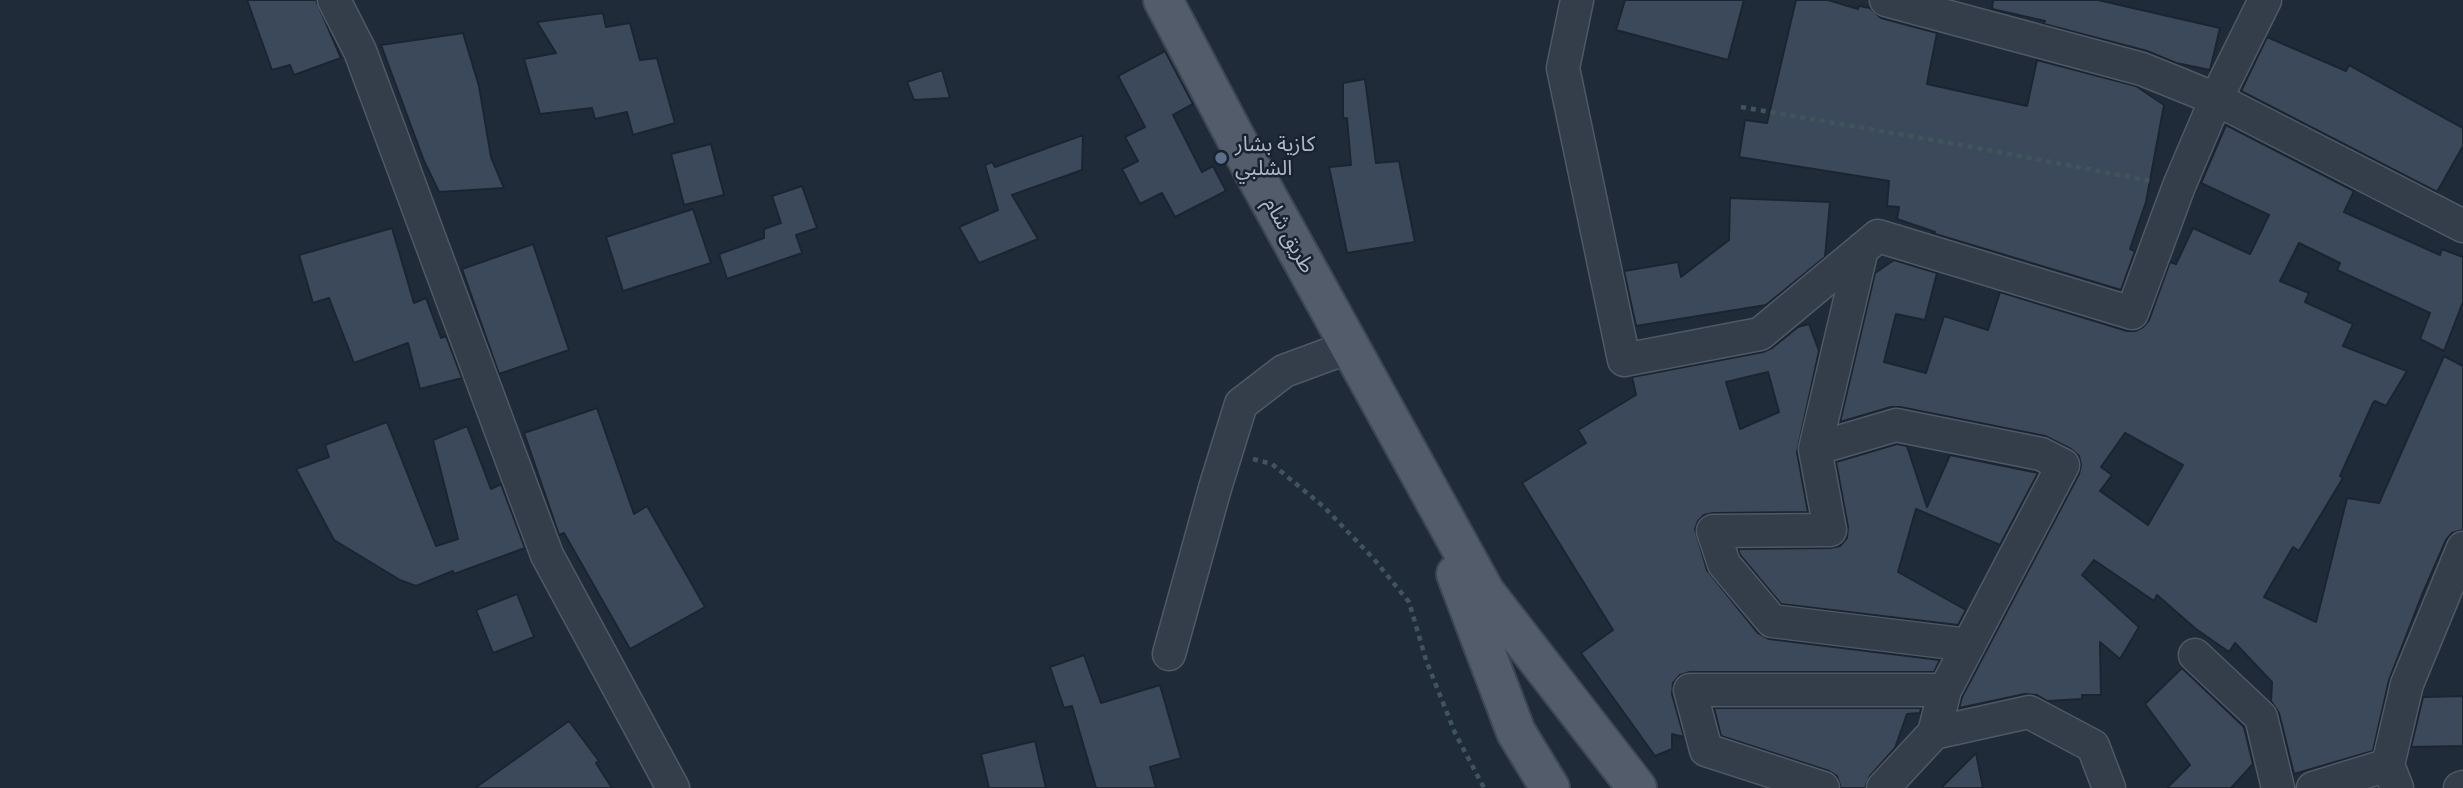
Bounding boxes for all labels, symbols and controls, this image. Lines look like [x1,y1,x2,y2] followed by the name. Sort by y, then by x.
[1235,133,1315,183] place label: كازية بشار الشلبي
[1213,150,1229,166] marker: كازية بشار الشلبي
[1257,194,1319,278] street label: طريق شام

